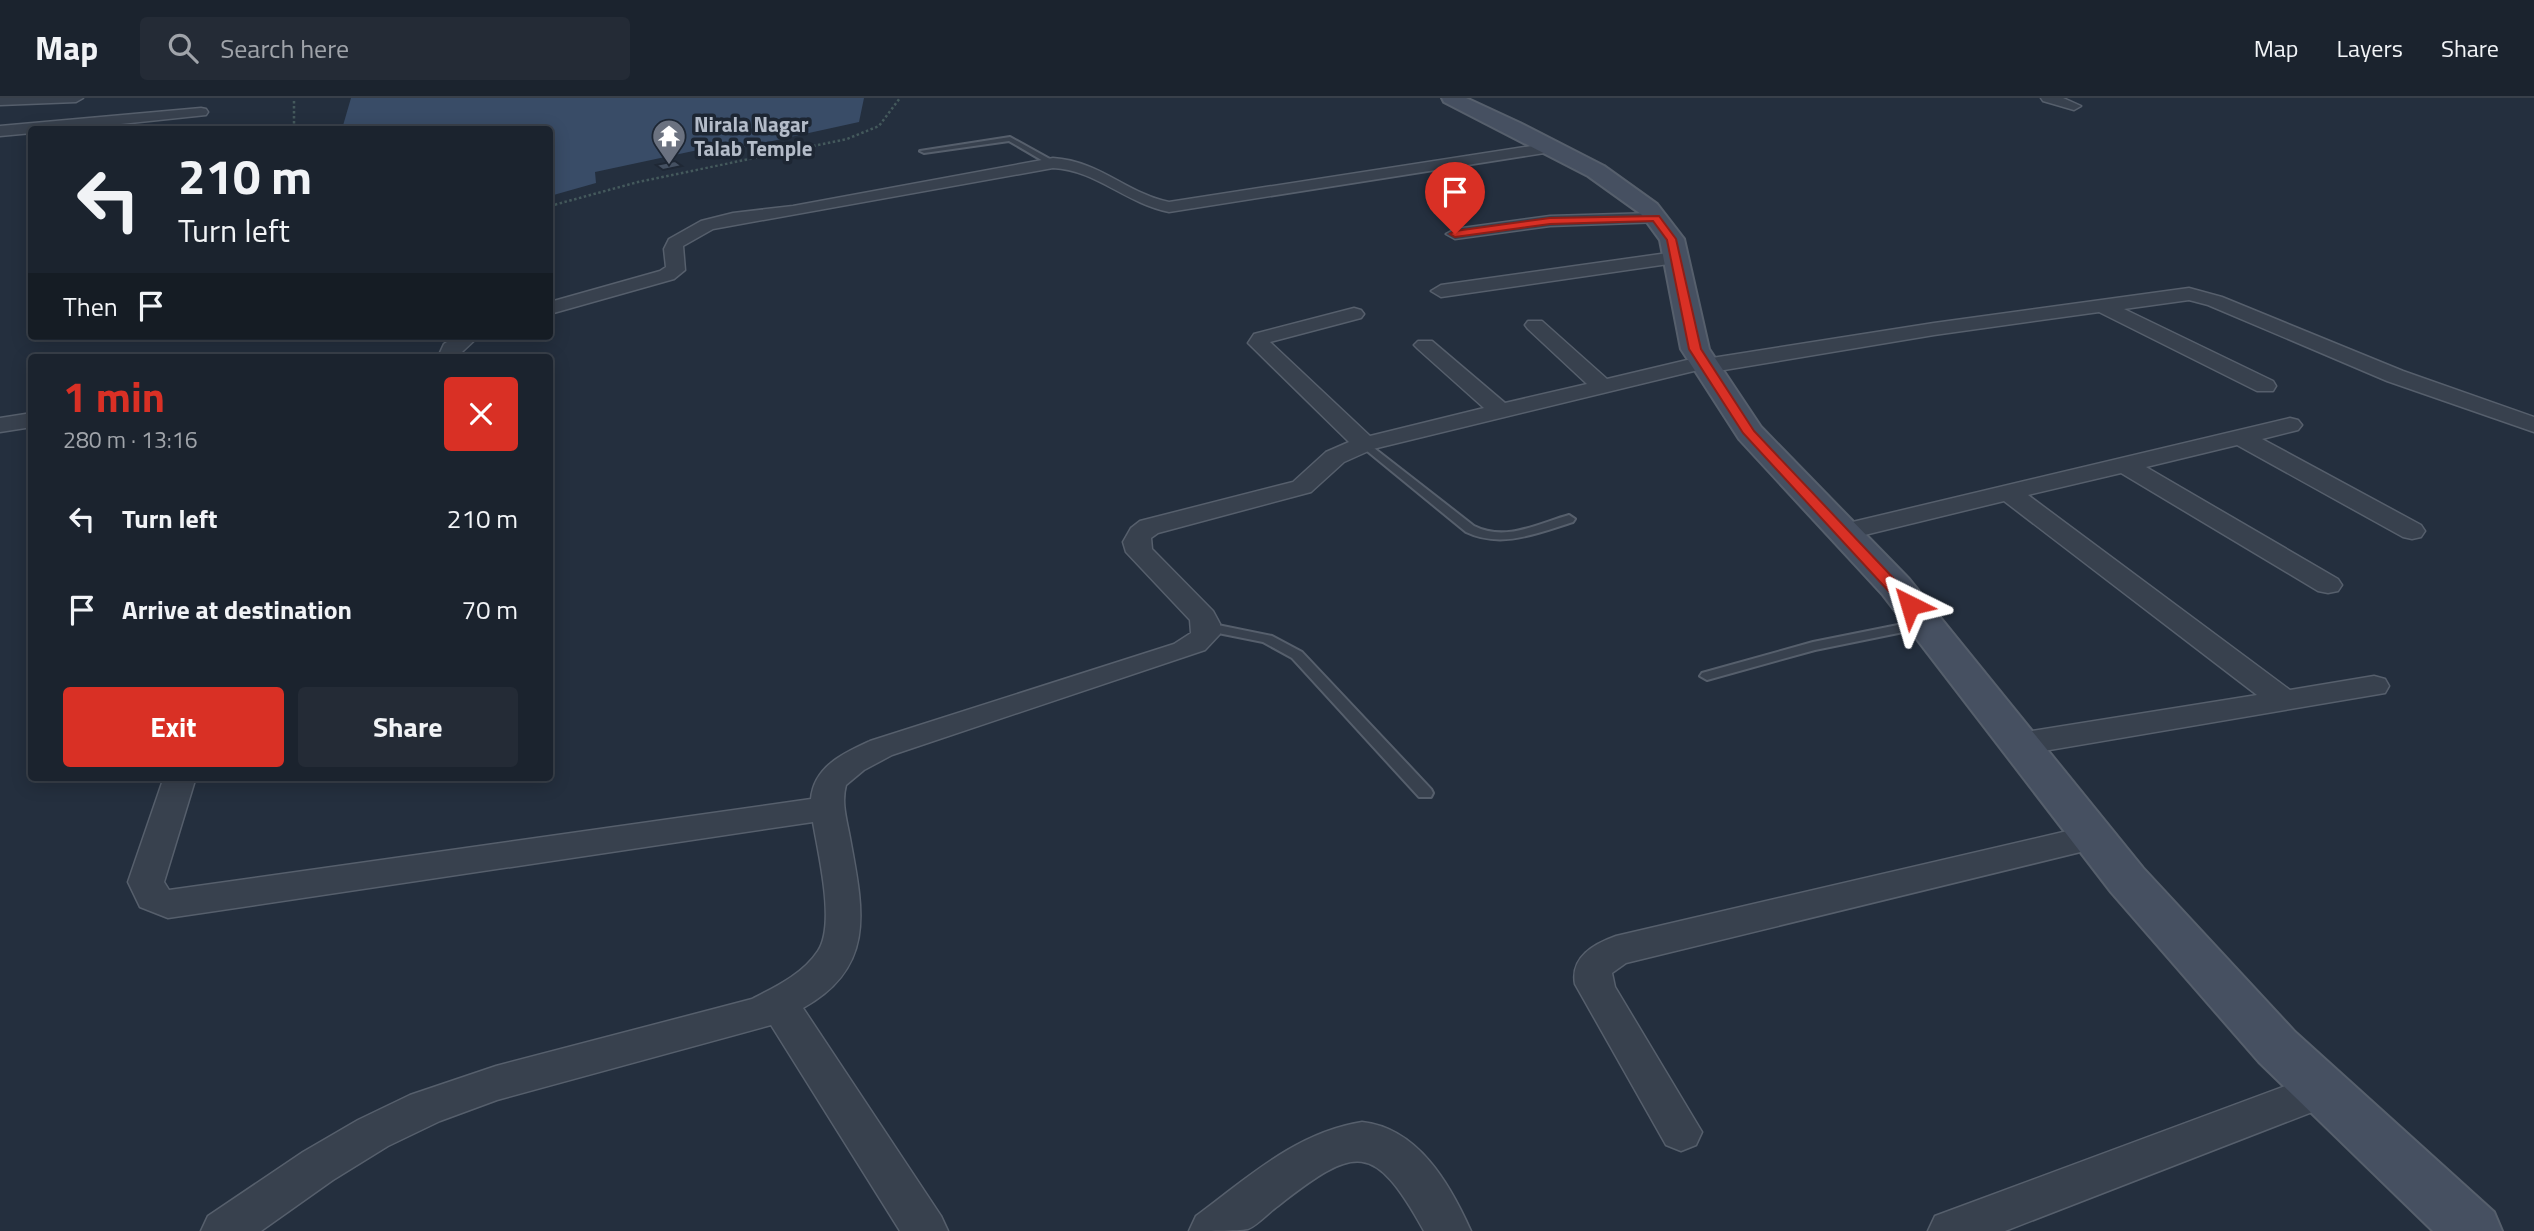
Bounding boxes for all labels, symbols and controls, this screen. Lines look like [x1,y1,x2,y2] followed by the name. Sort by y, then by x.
[140,17,630,80] search box
[35,23,98,73] text: Map
[164,29,202,67] icon: search
[220,29,349,68] text: Search here
[2254,30,2299,66] text: Map
[2337,30,2403,66] text: Layers
[2441,30,2499,66] text: Share
[694,108,812,164] place label: Nirala Nagar Talab Temple
[650,117,688,166] temple icon: Nirala Nagar Talab Temple
[178,138,312,213] text: 210 m
[63,154,154,245] icon: left
[1425,162,1485,234] pin
[1436,173,1474,211] icon: arrive
[178,206,290,254] text: Turn left
[63,287,118,326] text: Then
[132,287,170,325] icon: arrive
[63,364,165,428] text: 1 min
[444,377,518,451] button: close
[63,422,198,457] text: 280 m · 13:16
[122,499,217,538] text: Turn left
[447,499,518,538] text: 210 m
[63,500,101,538] icon: left
[1873,568,1947,642] position arrow
[122,590,352,629] text: Arrive at destination
[461,590,518,629] text: 70 m
[63,591,101,629] icon: arrive
[63,687,284,767] button: Exit
[298,687,518,767] button: Share

